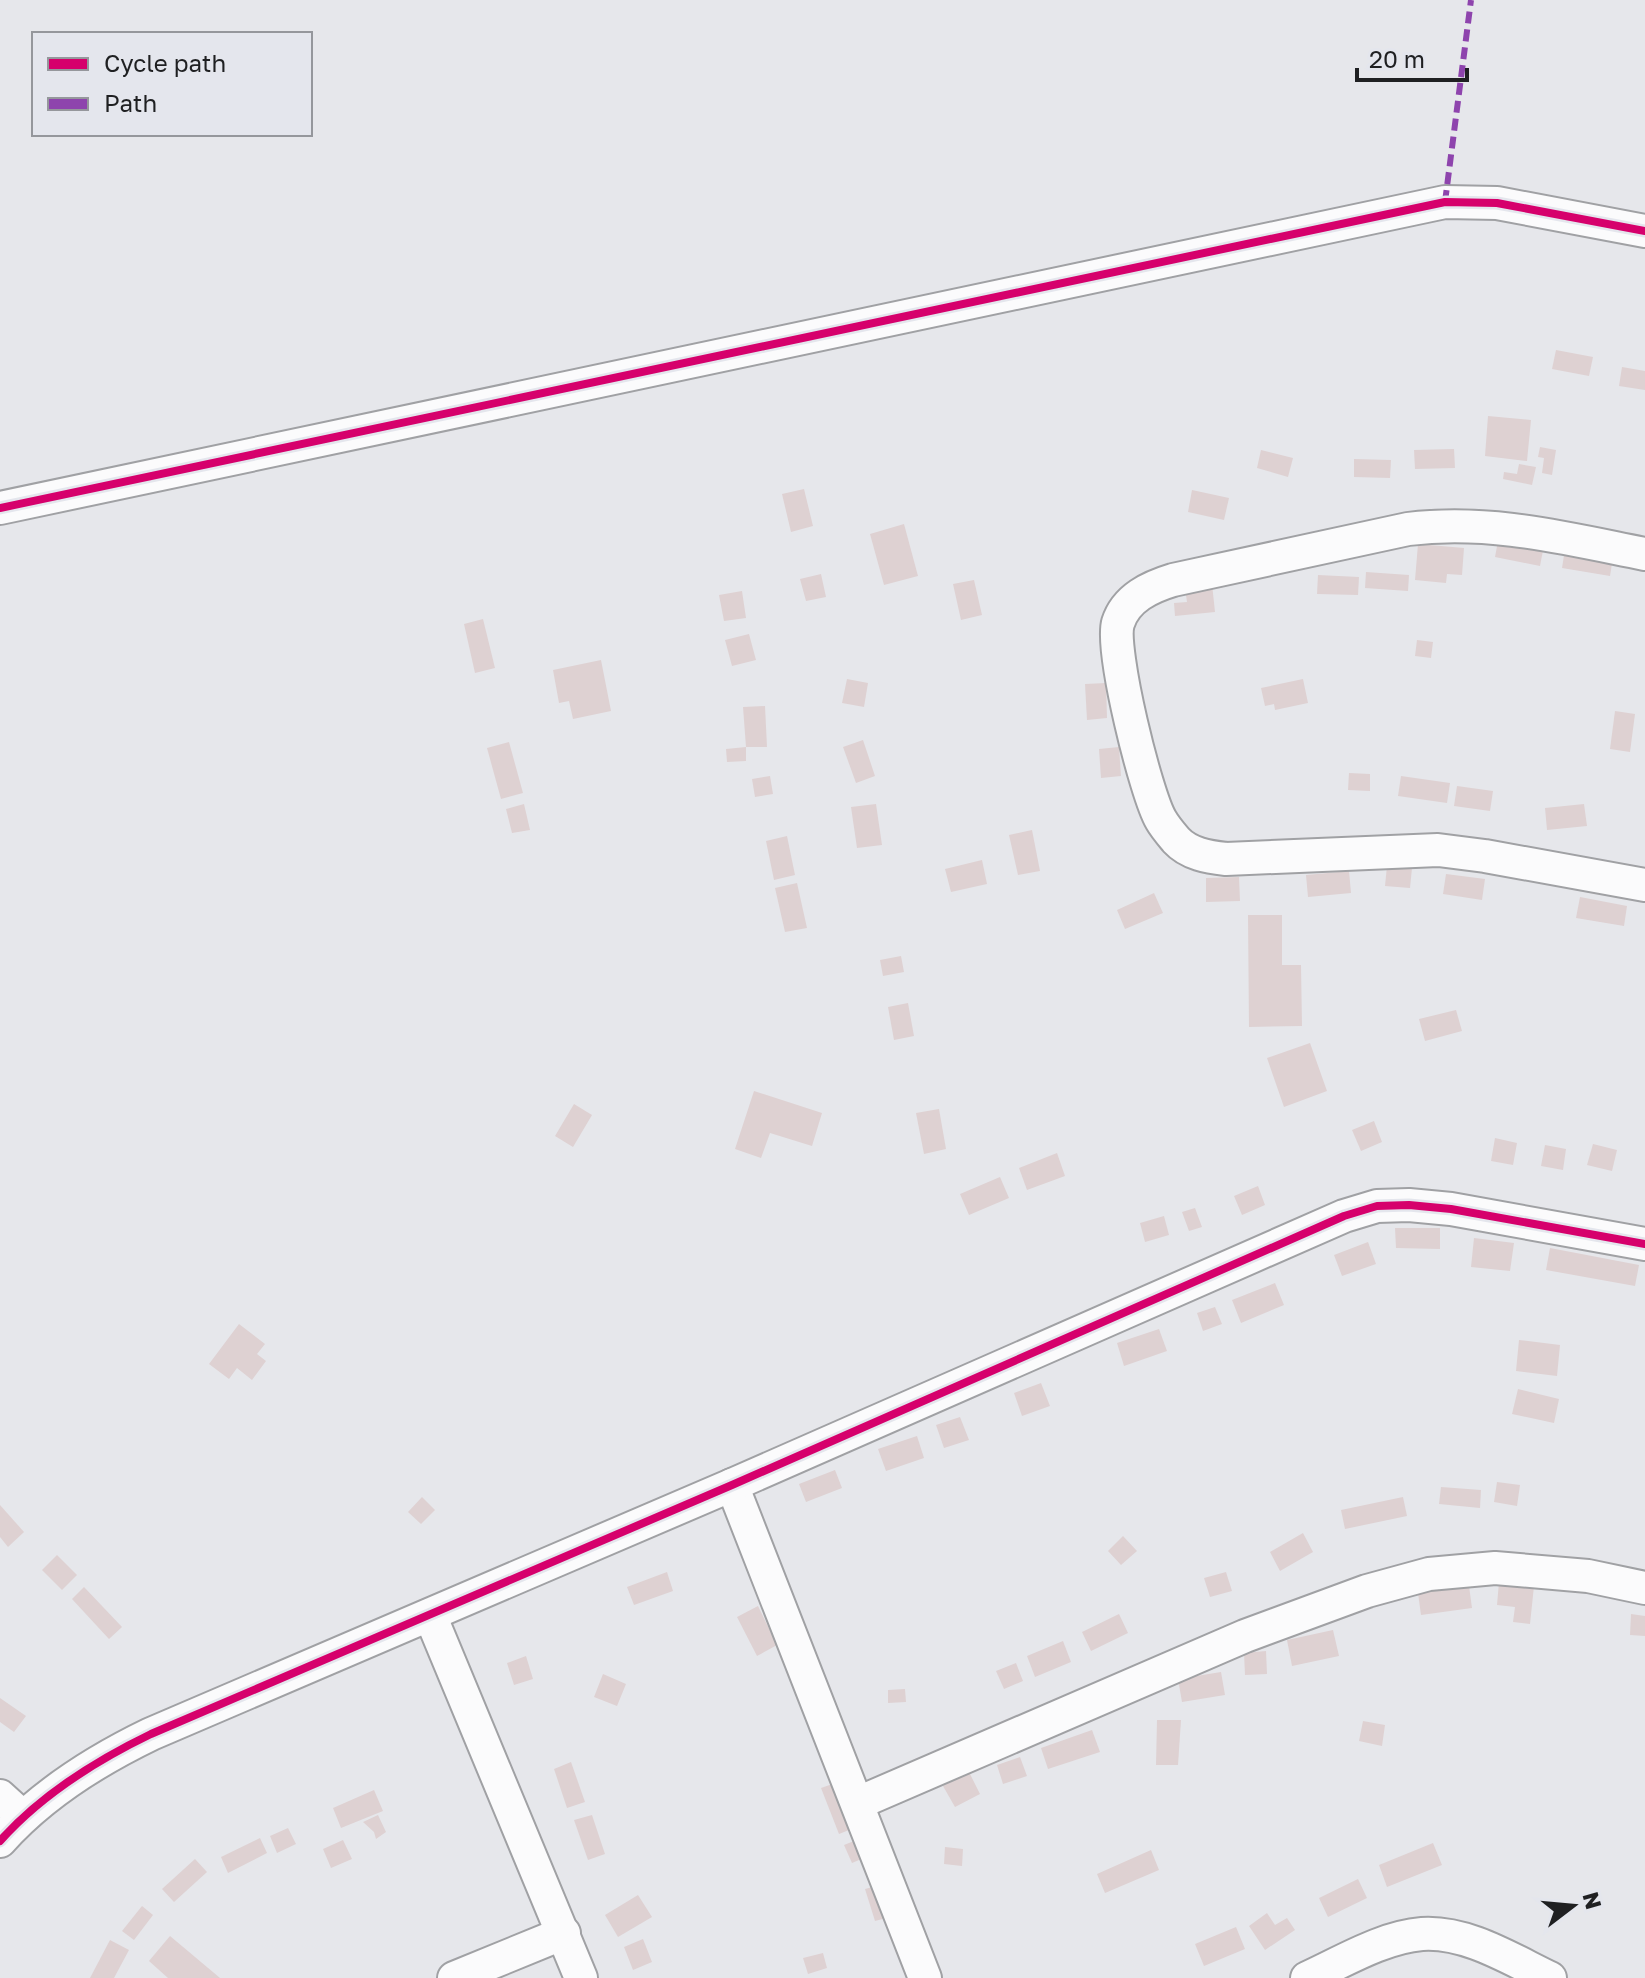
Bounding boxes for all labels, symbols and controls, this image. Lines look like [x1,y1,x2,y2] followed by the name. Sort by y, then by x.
[32,32,312,136] legend
[1357,32,1467,82] scale bar
[1369,44,1425,73] text: 20 m
[104,48,226,77] text: Cycle path
[104,88,157,117] text: Path
[1533,1866,1613,1946] north arrow
[1577,1889,1608,1912] text: N

